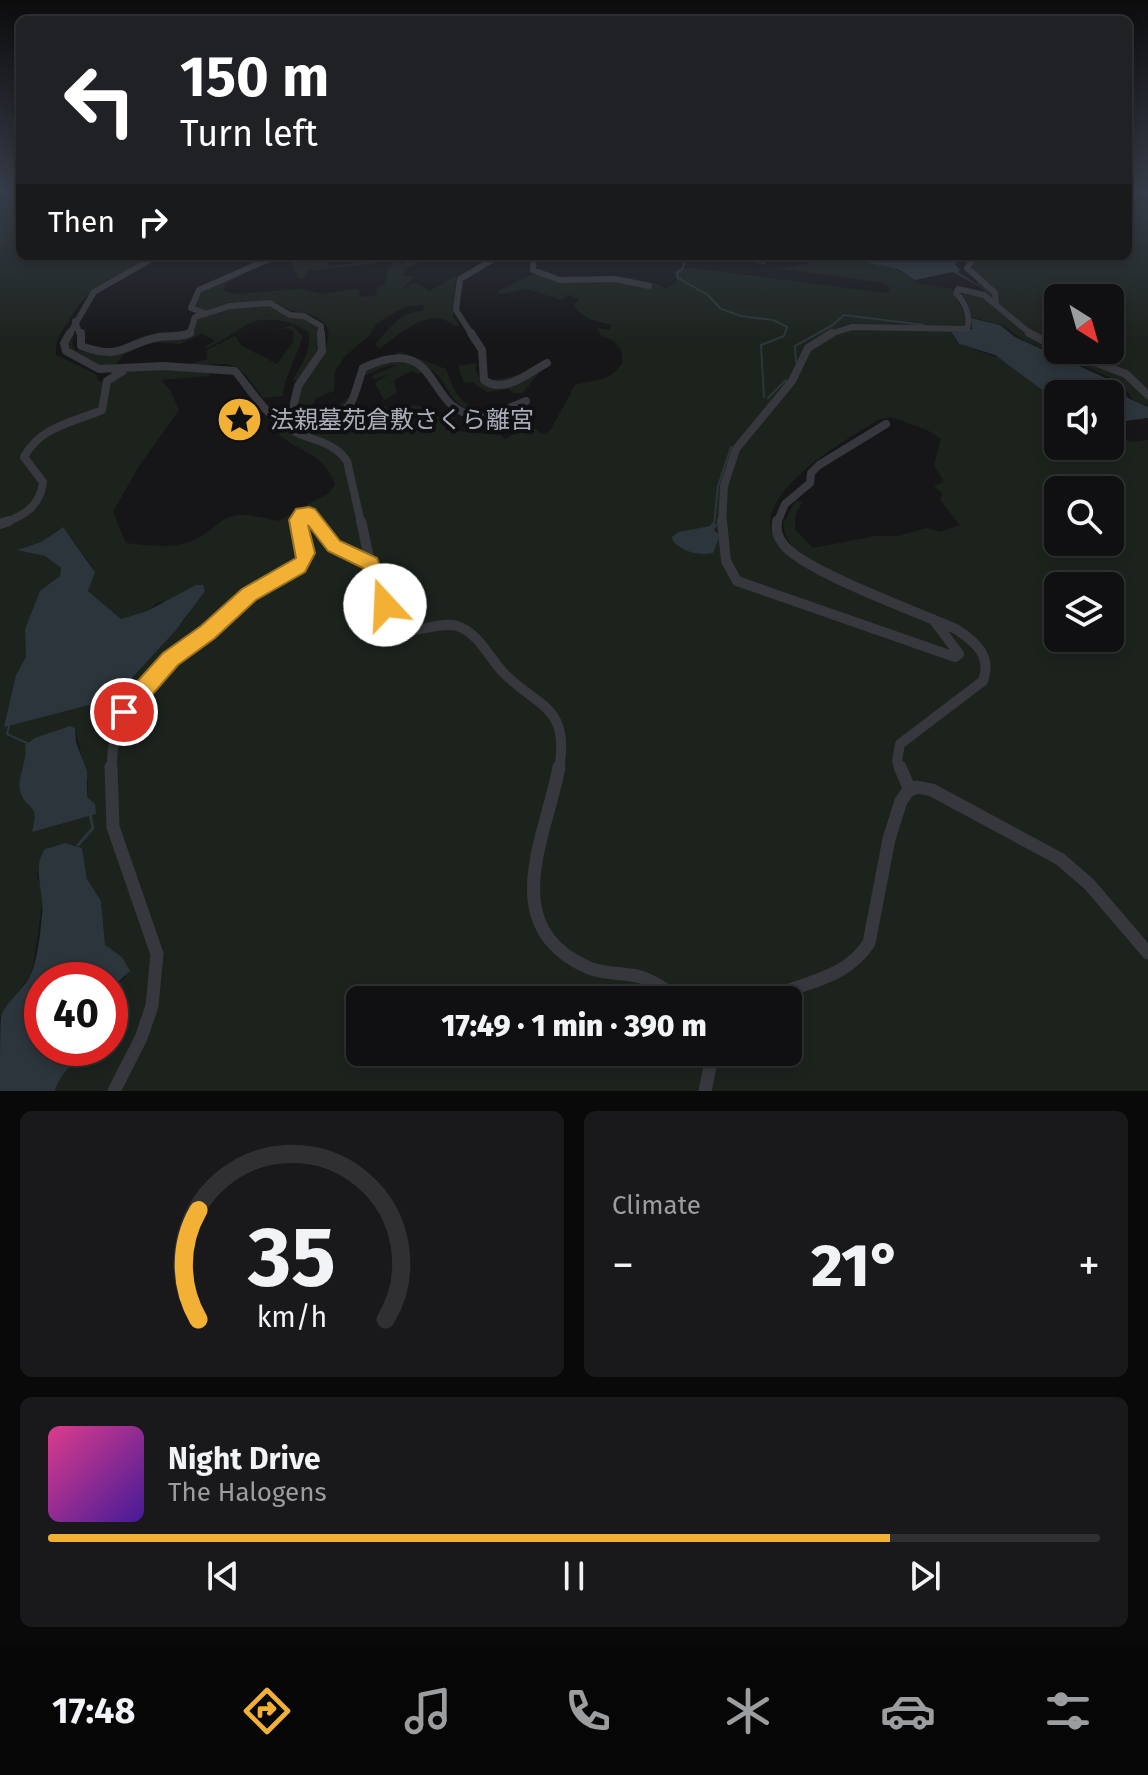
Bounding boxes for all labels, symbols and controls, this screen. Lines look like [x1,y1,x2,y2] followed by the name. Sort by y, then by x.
[180,44,329,111] text: 150 m
[48,48,152,152] icon: left
[180,112,318,156] text: Turn left
[131,200,175,244] icon: right
[48,204,115,240] text: Then
[1044,284,1124,364] north arrow
[1044,284,1124,652] map controls
[1044,380,1124,460] button: sound
[215,396,263,444] place icon: 法親墓苑倉敷さくら離宮
[270,406,534,434] place label: 法親墓苑倉敷さくら離宮
[1044,476,1124,556] button: search
[343,563,427,647] position arrow
[1044,572,1124,652] button: layers
[90,678,158,746] pin
[102,690,146,734] icon: arrive
[24,962,128,1066] speed limit sign: 40
[441,1008,707,1044] text: 17:49 · 1 min · 390 m
[612,1190,701,1221] text: Climate
[247,1208,336,1308] text: 35
[811,1230,901,1302] text: 21°
[612,1239,634,1292] text: −
[1078,1239,1100,1292] text: +
[257,1300,327,1335] text: km/h
[168,1441,321,1477] text: Night Drive
[168,1477,327,1508] text: The Halogens
[201,1554,245,1598] icon: previous
[552,1554,596,1598] icon: pause
[903,1554,947,1598] icon: next
[239,1683,295,1739] icon: directions
[400,1683,456,1739] icon: music
[560,1683,616,1739] icon: phone
[720,1683,776,1739] icon: climate
[880,1683,936,1739] icon: car
[1040,1683,1096,1739] icon: filters
[52,1689,135,1733] text: 17:48

